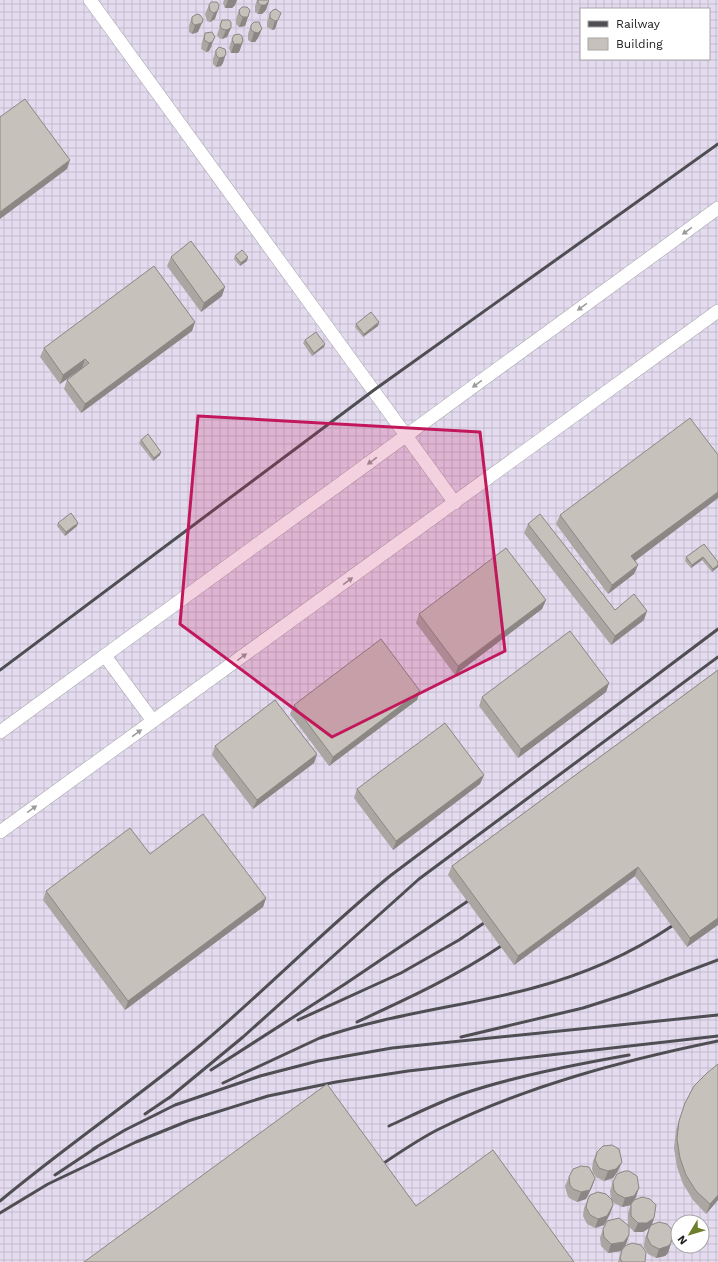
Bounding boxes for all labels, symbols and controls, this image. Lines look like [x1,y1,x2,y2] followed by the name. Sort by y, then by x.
[580,8,710,60] legend
[616,17,661,31] text: Railway
[616,37,663,51] text: Building
[681,226,692,235] one-way arrow
[576,303,587,312] one-way arrow
[472,380,482,388] one-way arrow
[367,457,377,465] one-way arrow
[342,577,353,585] one-way arrow
[237,653,248,661] one-way arrow
[131,729,142,737] one-way arrow
[26,805,37,813] one-way arrow
[670,1214,710,1254] north arrow
[675,1233,690,1247] text: N

